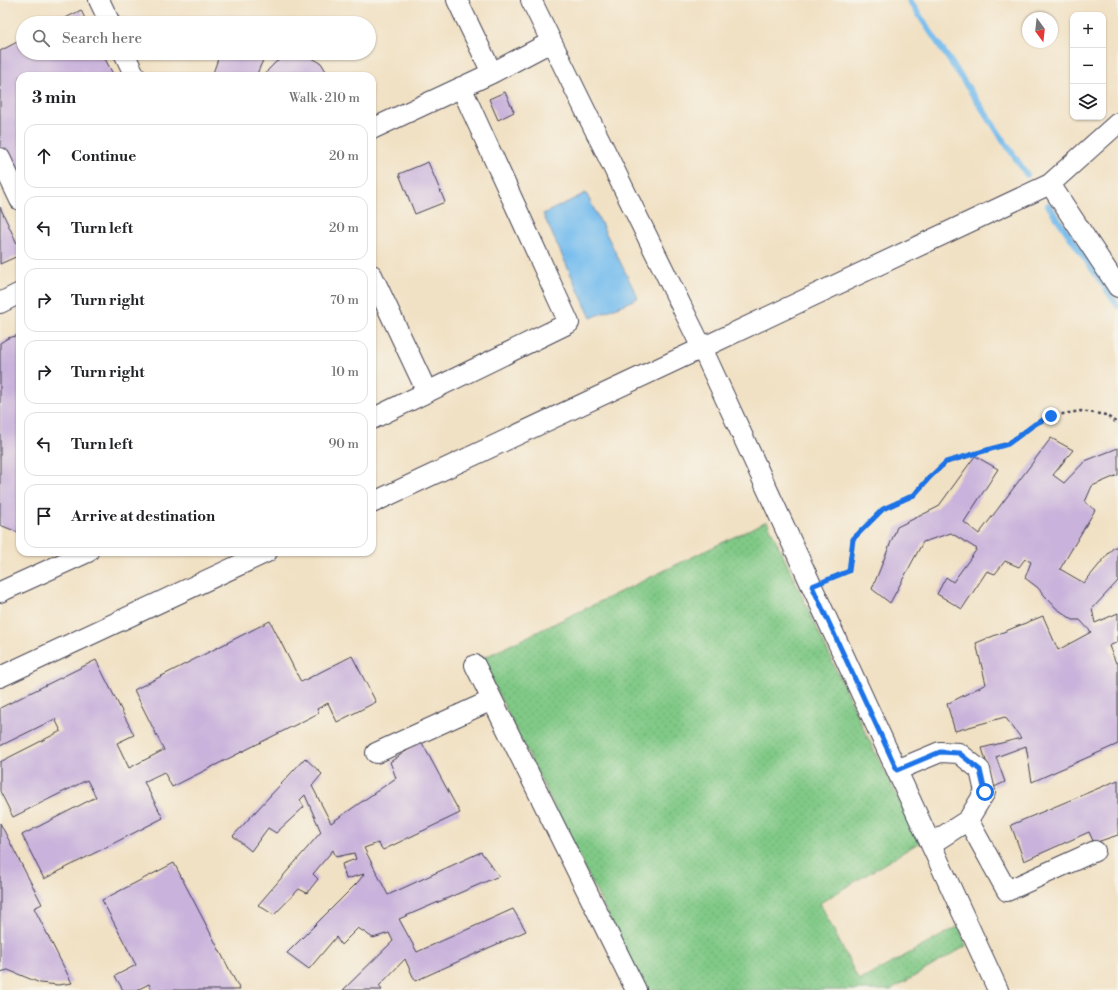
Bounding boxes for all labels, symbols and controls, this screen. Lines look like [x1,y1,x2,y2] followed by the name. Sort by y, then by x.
[1022,12,1058,48] north arrow
[1070,12,1106,120] map controls
[1070,12,1106,48] button: +
[16,16,376,60] search box
[30,27,52,49] icon: search
[62,29,142,48] text: Search here
[1070,48,1106,84] button: −
[1070,84,1106,120] button: layers
[32,87,76,109] text: 3 min
[289,90,360,106] text: Walk · 210 m
[33,145,55,167] icon: ahead
[71,147,136,166] text: Continue
[329,148,359,164] text: 20 m
[33,217,55,239] icon: left
[71,219,133,238] text: Turn left
[329,220,359,236] text: 20 m
[33,289,55,311] icon: right
[71,291,145,310] text: Turn right
[330,292,359,308] text: 70 m
[33,361,55,383] icon: right
[71,363,145,382] text: Turn right
[331,364,359,380] text: 10 m
[1042,407,1060,425] route end
[33,433,55,455] icon: left
[71,435,133,454] text: Turn left
[328,436,359,452] text: 90 m
[33,505,55,527] icon: arrive
[71,507,215,526] text: Arrive at destination
[976,783,994,801] route start

